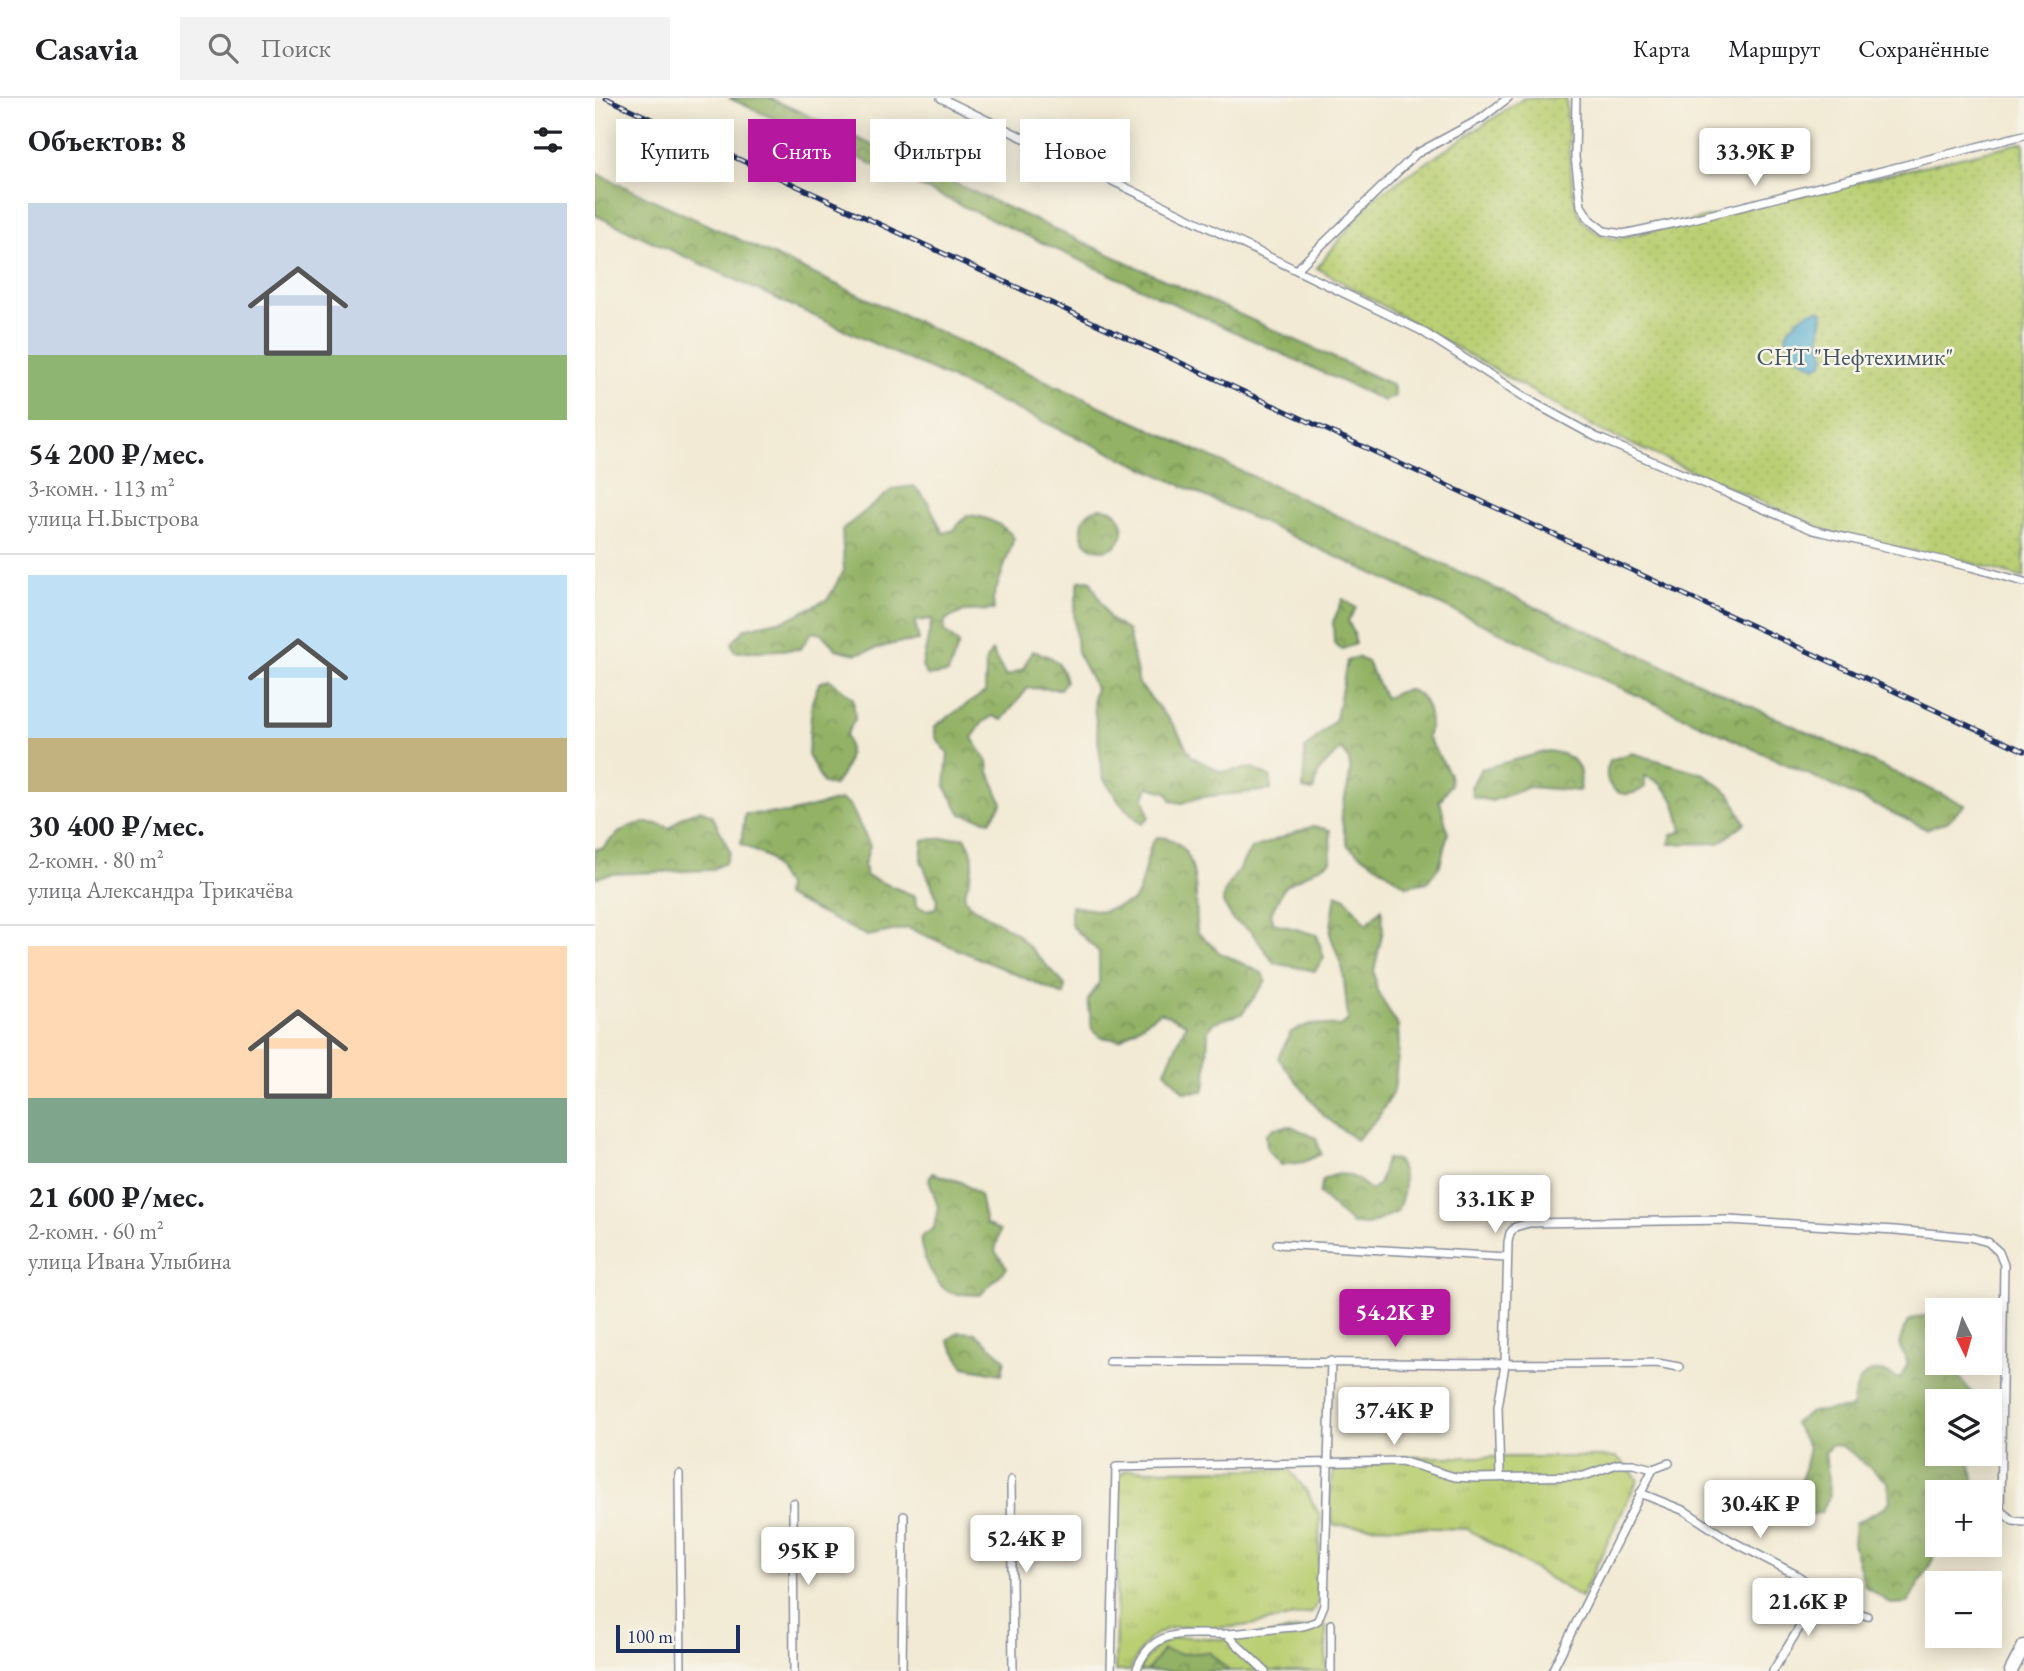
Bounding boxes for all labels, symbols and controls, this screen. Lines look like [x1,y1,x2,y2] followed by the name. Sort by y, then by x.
[180,17,670,80] search box
[35,27,138,70] text: Casavia
[204,29,242,67] icon: search
[260,31,331,65] text: Поиск
[1633,33,1690,64] text: Карта
[1728,33,1820,64] text: Маршрут
[1858,33,1989,64] text: Сохранённые
[616,119,734,182] chip: Купить
[748,119,856,182] chip: Снять
[870,119,1006,182] chip: Фильтры
[1020,119,1130,182] chip: Новое
[28,121,186,160] text: Объектов: 8
[529,121,567,159] icon: filters
[1690,129,1820,188] pin: 33.9K ₽
[1715,136,1795,166] text: 33.9K ₽
[235,248,361,374] icon: home
[1757,341,1953,372] park label: СНТ "Нефтехимик"
[28,434,205,473] text: 54 200 ₽/мес.
[28,473,175,503] text: 3-комн. · 113 m²
[28,503,199,533] text: улица Н.Быстрова
[235,620,361,746] icon: home
[28,806,205,845] text: 30 400 ₽/мес.
[28,845,164,875] text: 2-комн. · 80 m²
[28,875,293,905] text: улица Александра Трикачёва
[235,991,361,1117] icon: home
[1430,1176,1560,1235] pin: 33.1K ₽
[28,1177,205,1216] text: 21 600 ₽/мес.
[1455,1183,1535,1213] text: 33.1K ₽
[28,1216,164,1246] text: 2-комн. · 60 m²
[28,1246,231,1276] text: улица Ивана Улыбина
[1330,1290,1460,1349] pin: 54.2K ₽
[1355,1297,1435,1327] text: 54.2K ₽
[1925,1298,2002,1376] north arrow
[1925,1298,2002,1648] map controls
[1329,1388,1459,1447] pin: 37.4K ₽
[1925,1389,2002,1466] button: layers
[1354,1395,1434,1425] text: 37.4K ₽
[1695,1480,1825,1540] pin: 30.4K ₽
[1925,1480,2002,1557] button: +
[1720,1488,1800,1518] text: 30.4K ₽
[961,1516,1091,1575] pin: 52.4K ₽
[986,1523,1066,1553] text: 52.4K ₽
[759,1528,857,1587] pin: 95K ₽
[777,1535,839,1565] text: 95K ₽
[1925,1571,2002,1648] button: −
[1743,1578,1873,1638] pin: 21.6K ₽
[1768,1586,1848,1616] text: 21.6K ₽
[616,1622,740,1654] scale bar
[627,1624,673,1649] text: 100 m

